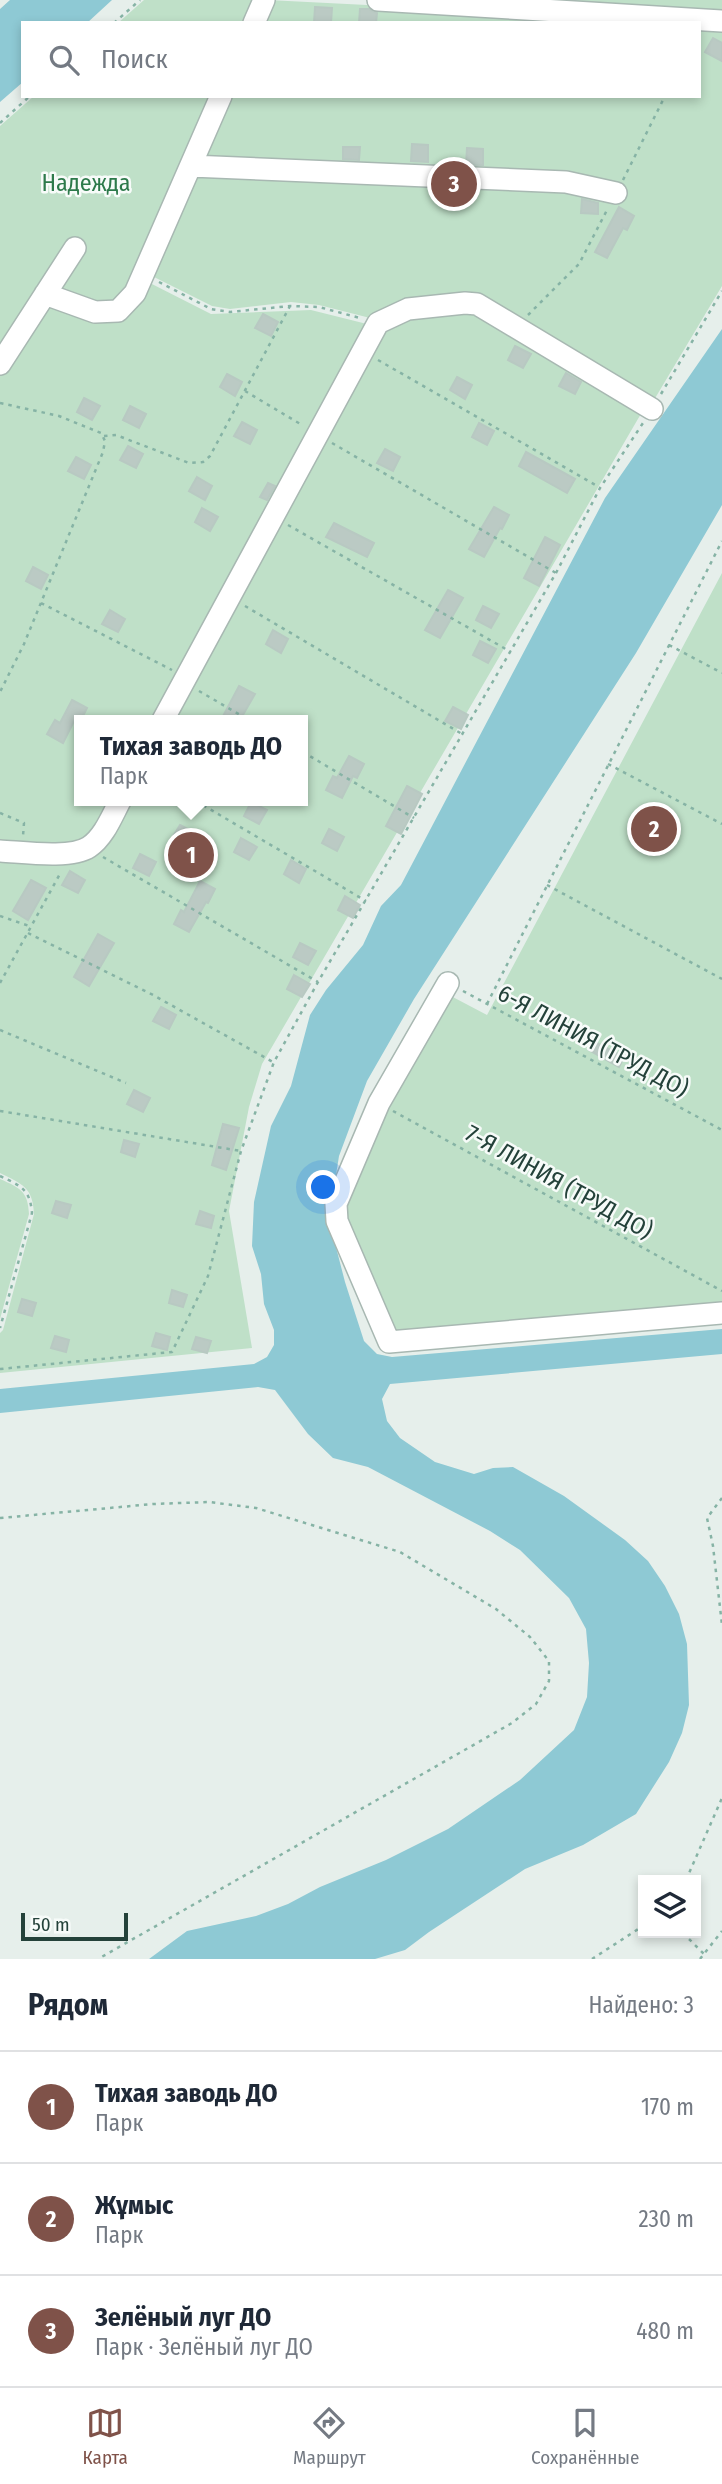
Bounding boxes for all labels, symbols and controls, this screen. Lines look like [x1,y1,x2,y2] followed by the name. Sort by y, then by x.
[21,21,701,98] search box
[45,41,83,79] icon: search
[101,44,168,75] text: Поиск
[431,158,477,210] pin: 3
[41,169,131,197] park label: Надежда
[74,715,308,806] popup
[100,731,282,762] text: Тихая заводь ДО
[100,762,148,790] text: Парк
[631,803,677,855] pin: 2
[168,829,214,881] pin: 1
[493,979,693,1103] street label: 6-Я ЛИНИЯ (ТРУД ДО)
[461,1119,657,1245] street label: 7-Я ЛИНИЯ (ТРУД ДО)
[306,1170,340,1204] your location
[638,1875,701,1938] map controls
[638,1875,701,1938] button: layers
[21,1910,128,1942] scale bar
[32,1913,70,1936] text: 50 m
[28,1987,108,2023] text: Рядом
[589,1991,694,2019] text: Найдено: 3
[95,2078,278,2109] text: Тихая заводь ДО
[46,2093,56,2121] text: 1
[641,2093,694,2121] text: 170 m
[95,2109,143,2137] text: Парк
[95,2190,173,2221] text: Жұмыс
[46,2205,56,2233] text: 2
[638,2205,694,2233] text: 230 m
[95,2221,143,2249] text: Парк
[95,2302,271,2333] text: Зелёный луг ДО
[46,2317,56,2345] text: 3
[636,2317,694,2345] text: 480 m
[95,2333,313,2361] text: Парк · Зелёный луг ДО
[83,2404,128,2469] tab: Карта
[293,2404,366,2469] tab: Маршрут
[531,2404,639,2469] tab: Сохранённые

